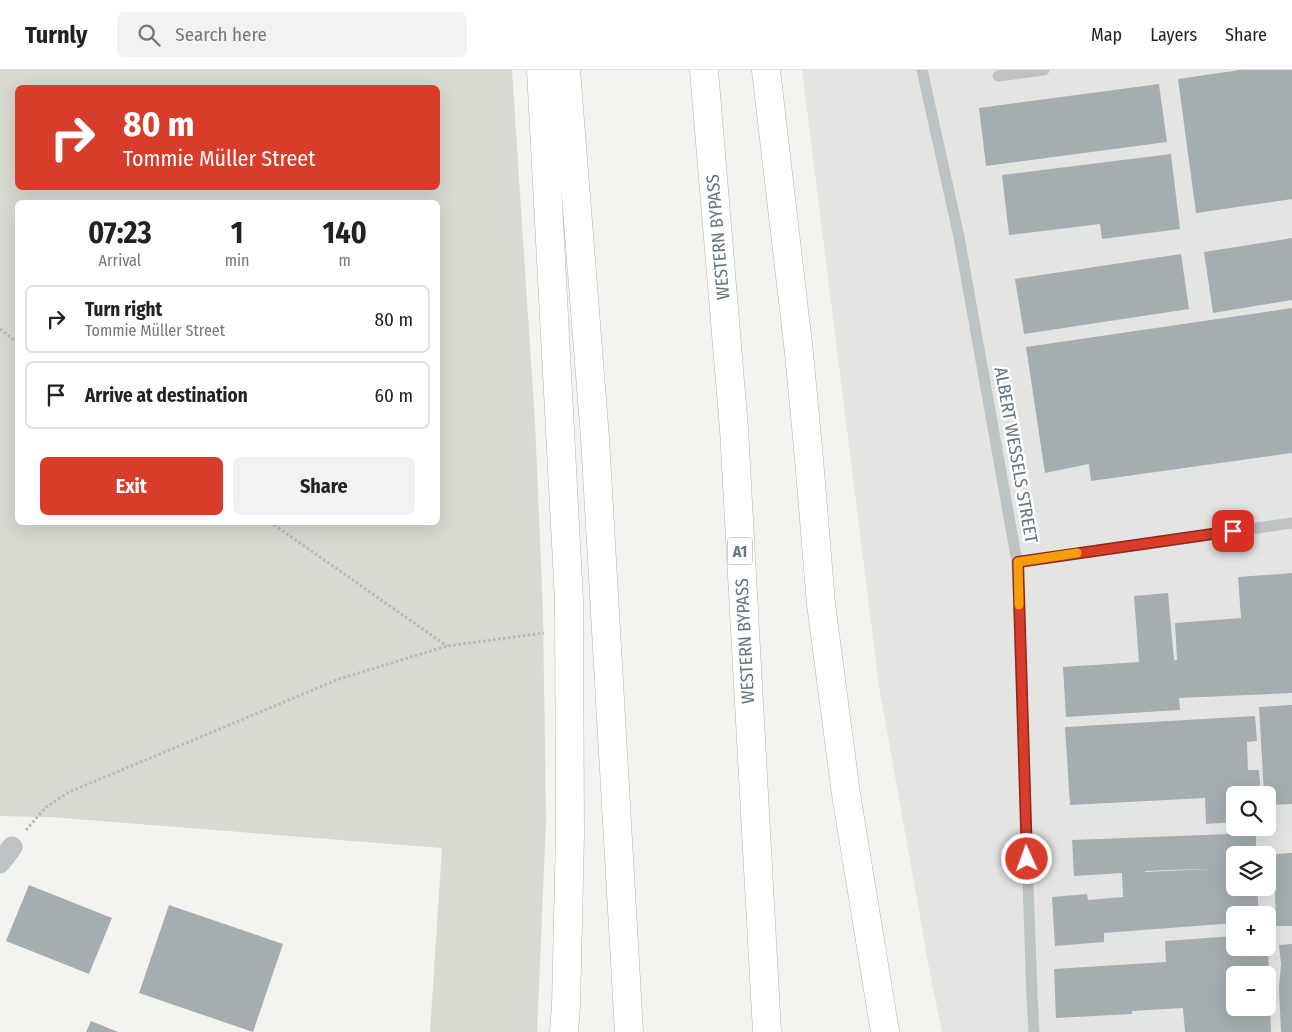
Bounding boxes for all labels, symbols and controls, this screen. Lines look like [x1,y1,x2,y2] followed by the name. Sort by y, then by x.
[117,12,467,57] search box
[25,21,87,49] text: Turnly
[135,21,163,49] icon: search
[175,23,267,46] text: Search here
[1091,24,1122,46] text: Map
[1150,24,1197,46] text: Layers
[1225,24,1267,46] text: Share
[123,103,195,145] text: 80 m
[40,105,105,170] icon: right
[123,145,315,172] text: Tommie Müller Street
[702,173,734,301] street label: WESTERN BYPASS
[88,215,152,251] text: 07:23
[231,215,243,251] text: 1
[322,215,367,251] text: 140
[99,251,141,270] text: Arrival
[225,251,249,270] text: min
[339,251,351,270] text: m
[85,298,162,321] text: Turn right
[42,305,70,333] icon: right
[375,308,413,331] text: 80 m
[85,321,225,340] text: Tommie Müller Street
[990,365,1042,545] street label: ALBERT WESSELS STREET
[42,381,70,409] icon: arrive
[85,384,248,407] text: Arrive at destination
[375,384,413,407] text: 60 m
[40,457,223,515] button: Exit
[233,457,415,515] button: Share
[1212,510,1254,552] pin
[1219,517,1247,545] icon: arrive
[728,538,752,564] road number: A1
[731,578,759,704] street label: WESTERN BYPASS
[1226,786,1276,1016] map controls
[1226,786,1276,836] button: search
[1000,832,1052,884] position arrow
[1226,846,1276,896] button: layers
[1226,906,1276,956] button: +
[1226,966,1276,1016] button: −

